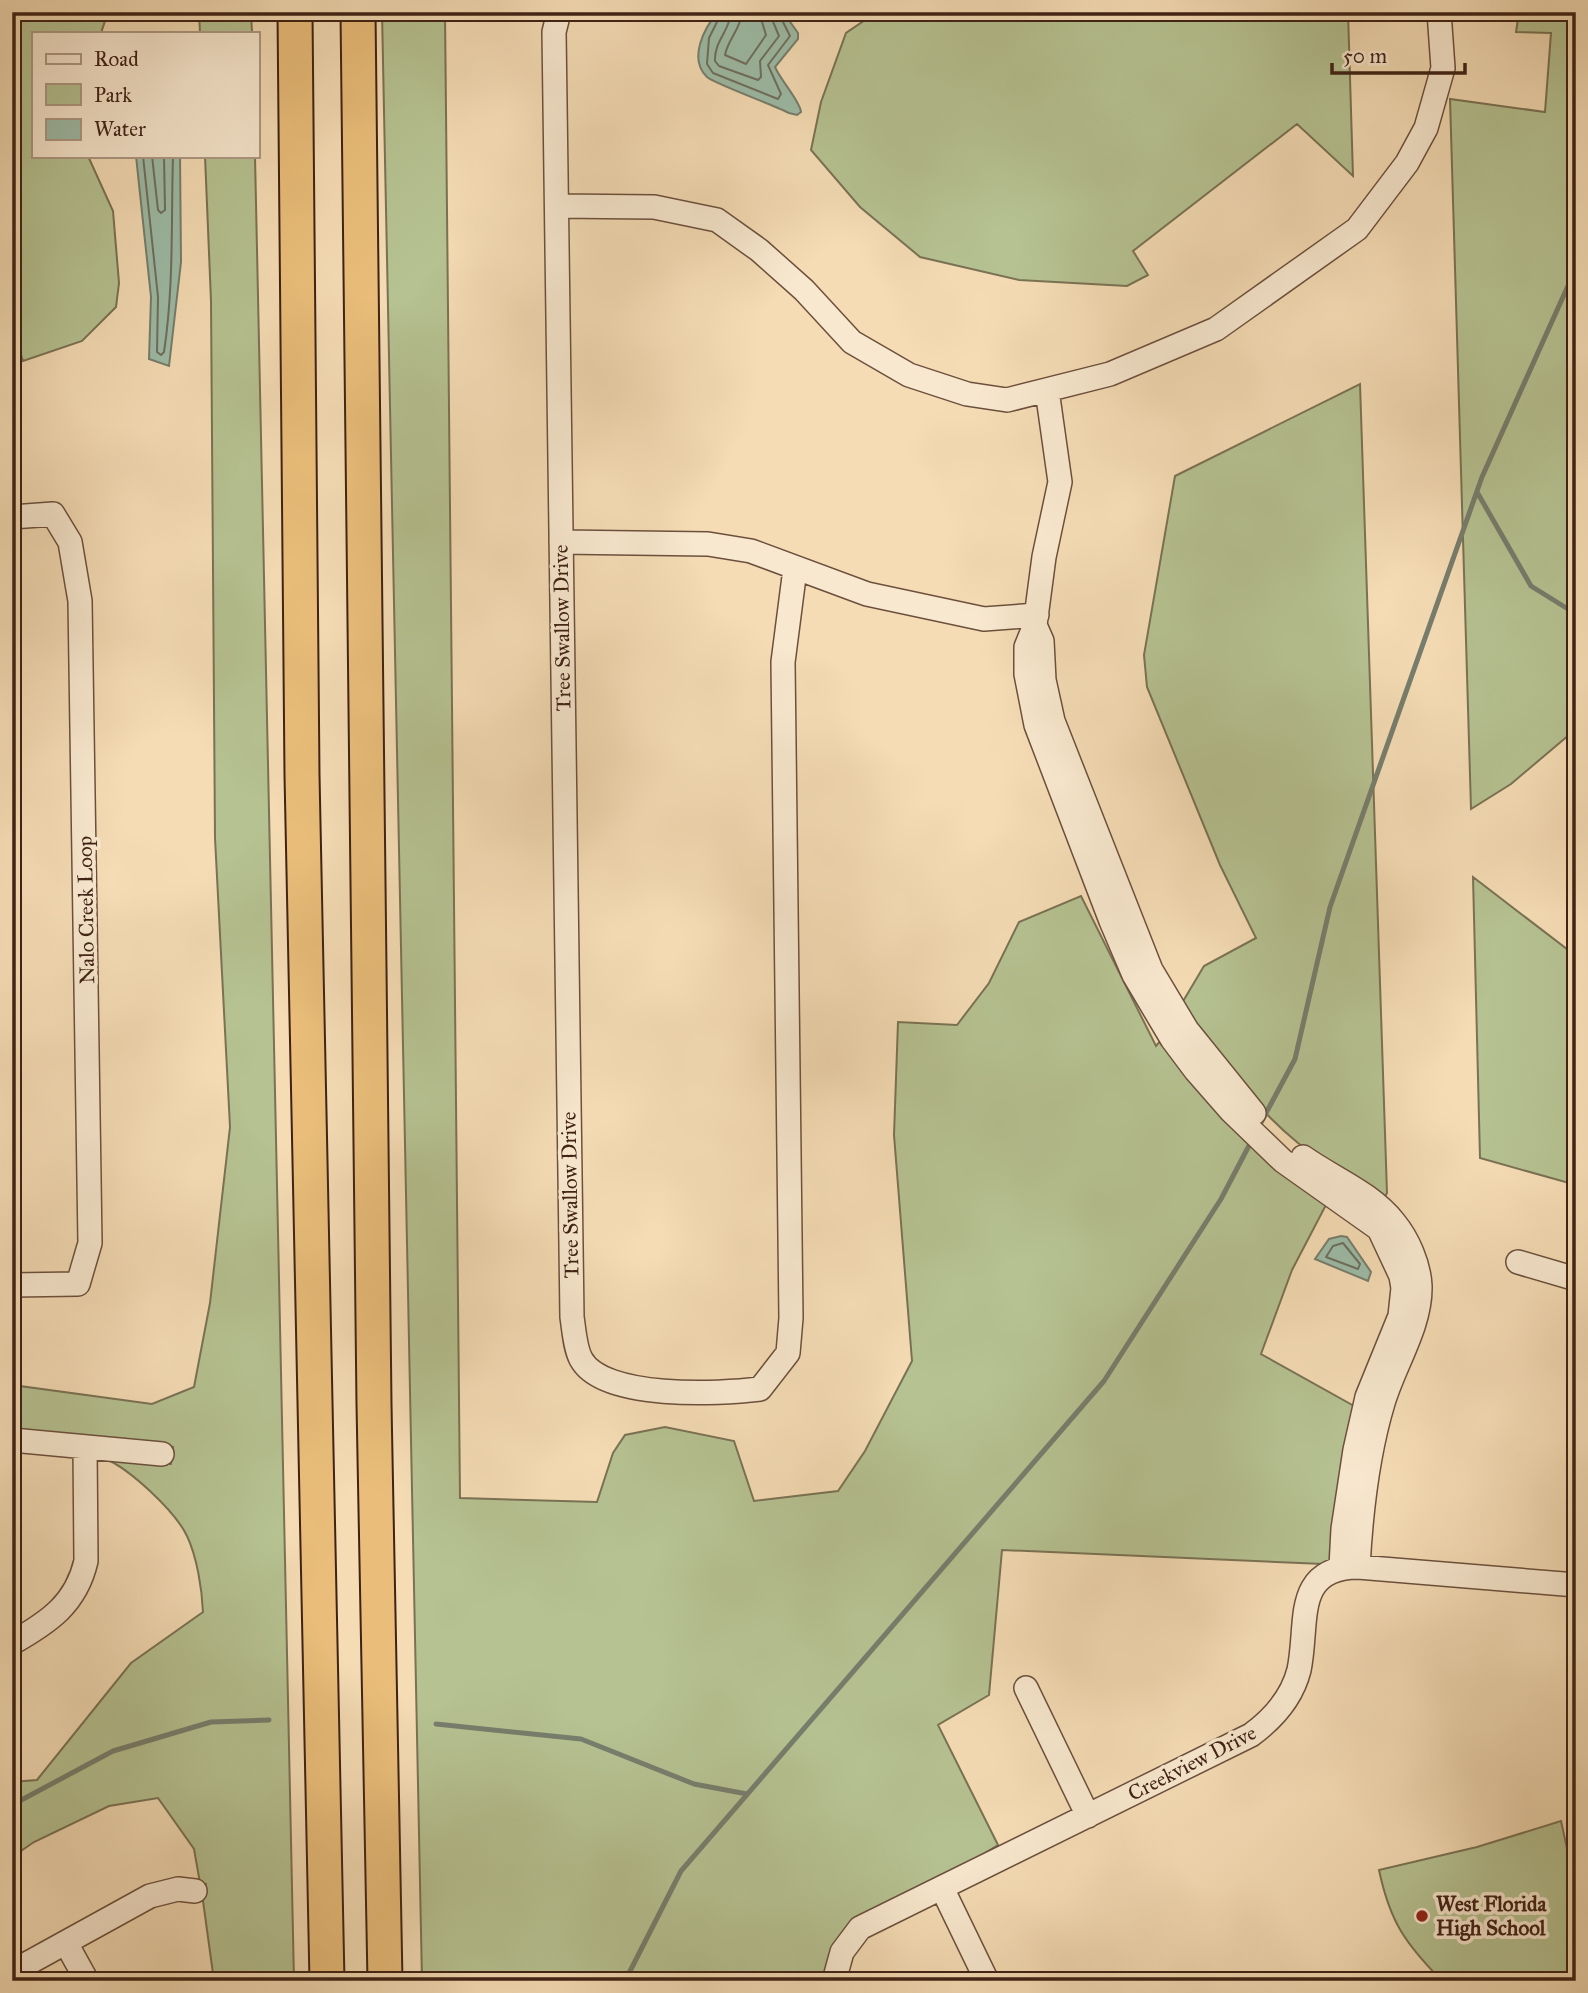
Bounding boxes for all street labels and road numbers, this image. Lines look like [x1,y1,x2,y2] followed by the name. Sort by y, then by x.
[548,544,576,712] street label: Tree Swallow Drive
[72,836,100,984] street label: Nalo Creek Loop
[556,1111,584,1279] street label: Tree Swallow Drive
[1123,1719,1261,1807] street label: Creekview Drive

